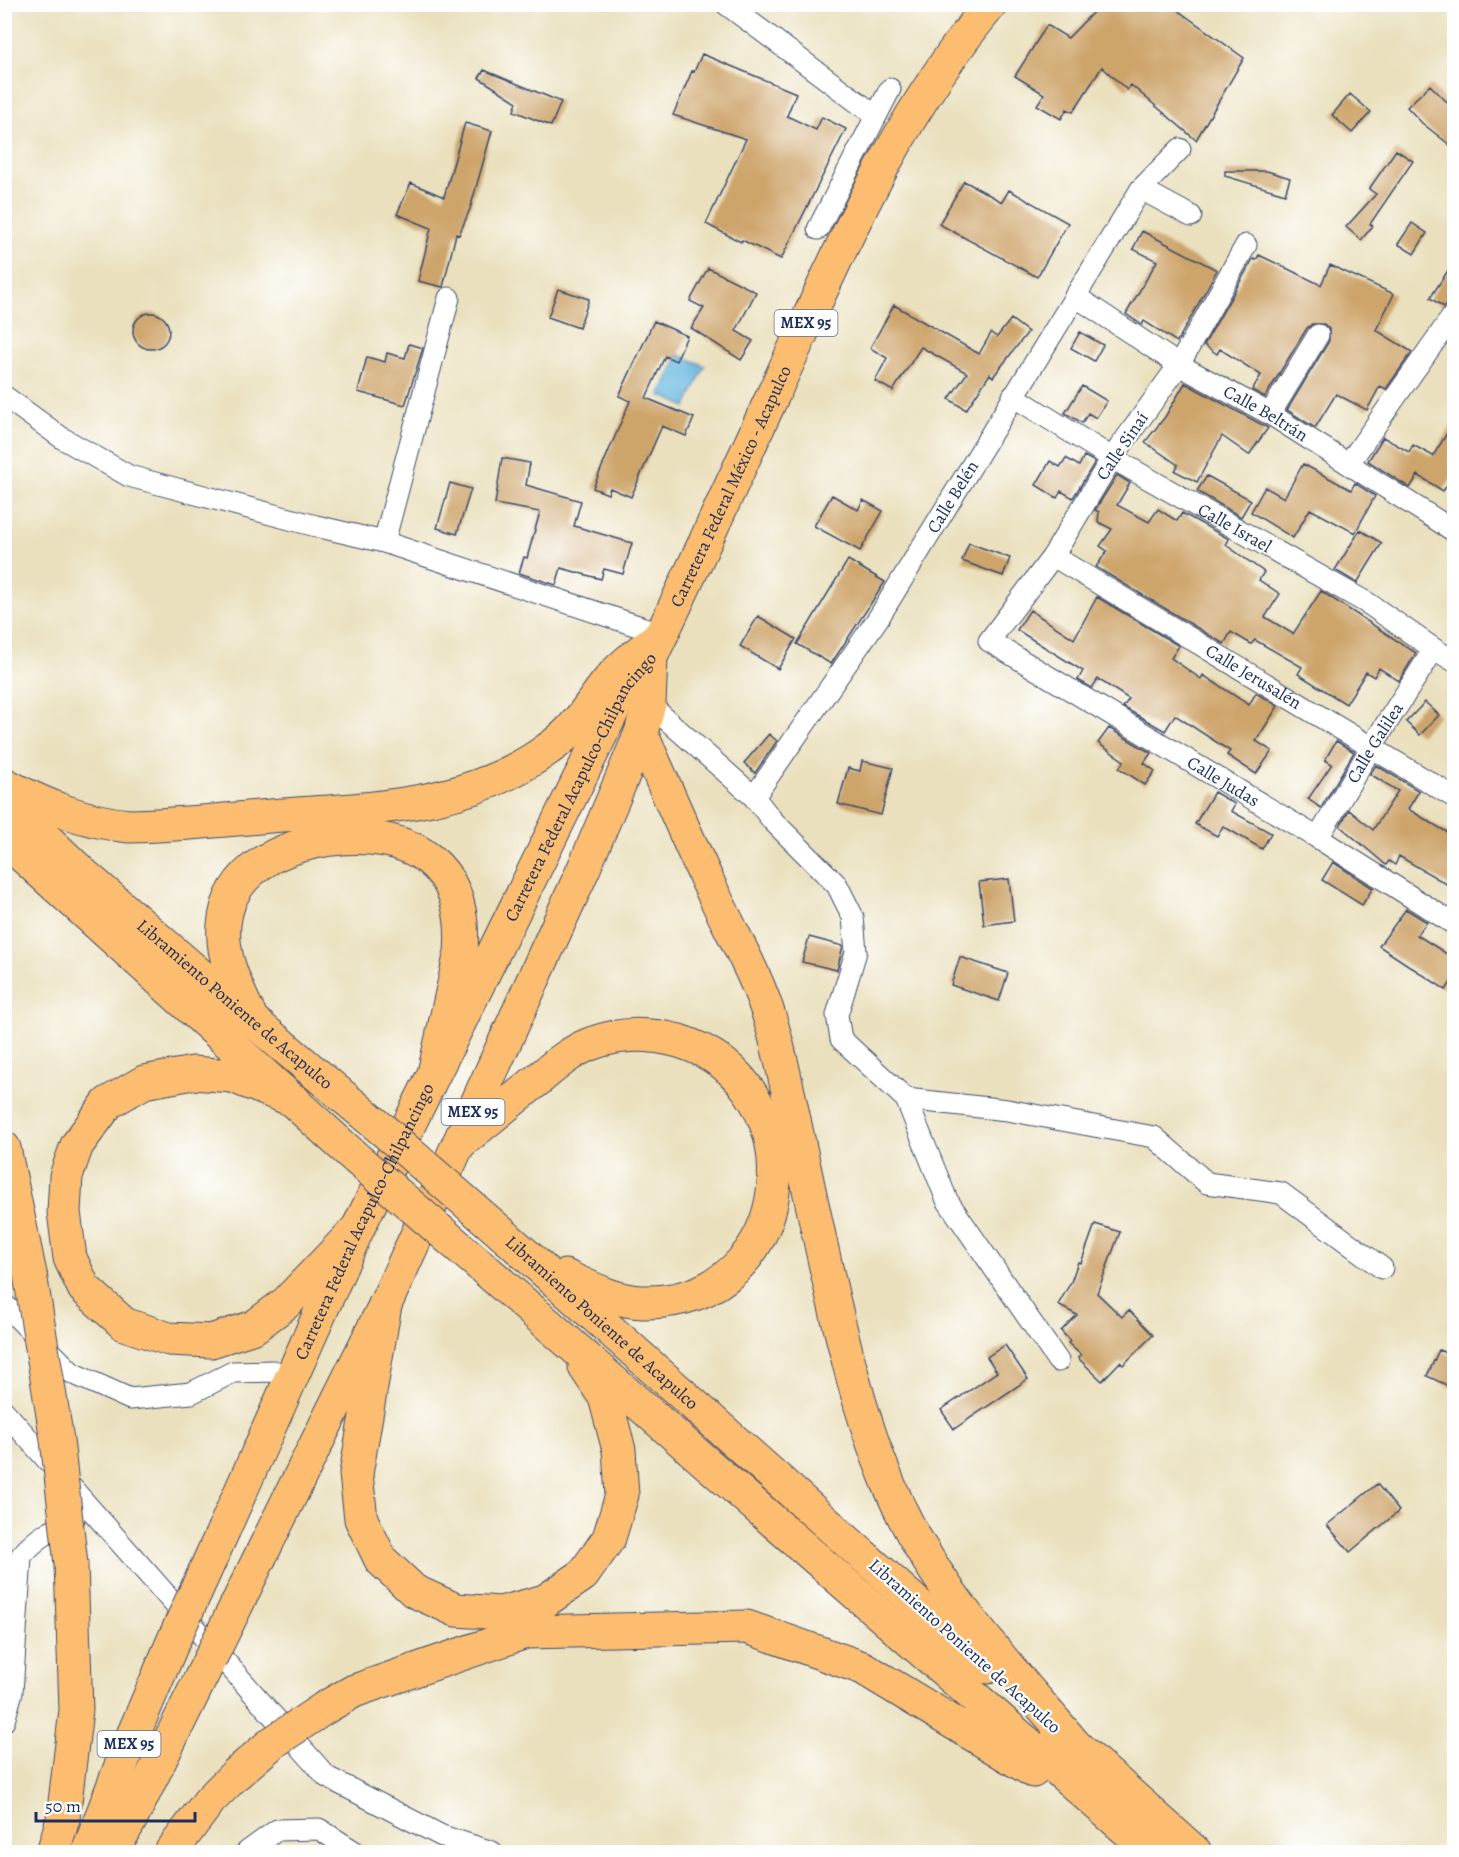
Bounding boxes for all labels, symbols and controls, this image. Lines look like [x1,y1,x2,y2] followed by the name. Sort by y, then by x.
[774,310,838,336] road number: MEX 95
[664,362,797,611] street label: Carretera Federal México - Acapulco
[1219,379,1313,447] street label: Calle Beltrán
[1090,407,1154,485] street label: Calle Sinaí
[921,456,984,538] street label: Calle Belén
[1194,497,1276,559] street label: Calle Israel
[1201,638,1306,715] street label: Calle Jerusalén
[499,647,662,926] street label: Carretera Federal Acapulco-Chilpancingo
[1341,697,1409,787] street label: Calle Galilea
[1183,750,1264,812] street label: Calle Judas
[132,914,338,1095] street label: Libramiento Poniente de Acapulco
[289,1079,440,1364] street label: Carretera Federal Acapulco-Chilpancingo
[442,1099,504,1125] road number: MEX 95
[500,1230,704,1415] street label: Libramiento Poniente de Acapulco
[864,1553,1066,1739] street label: Libramiento Poniente de Acapulco
[98,1731,160,1757] road number: MEX 95
[36,1785,195,1823] scale bar
[45,1794,81,1818] text: 50 m

